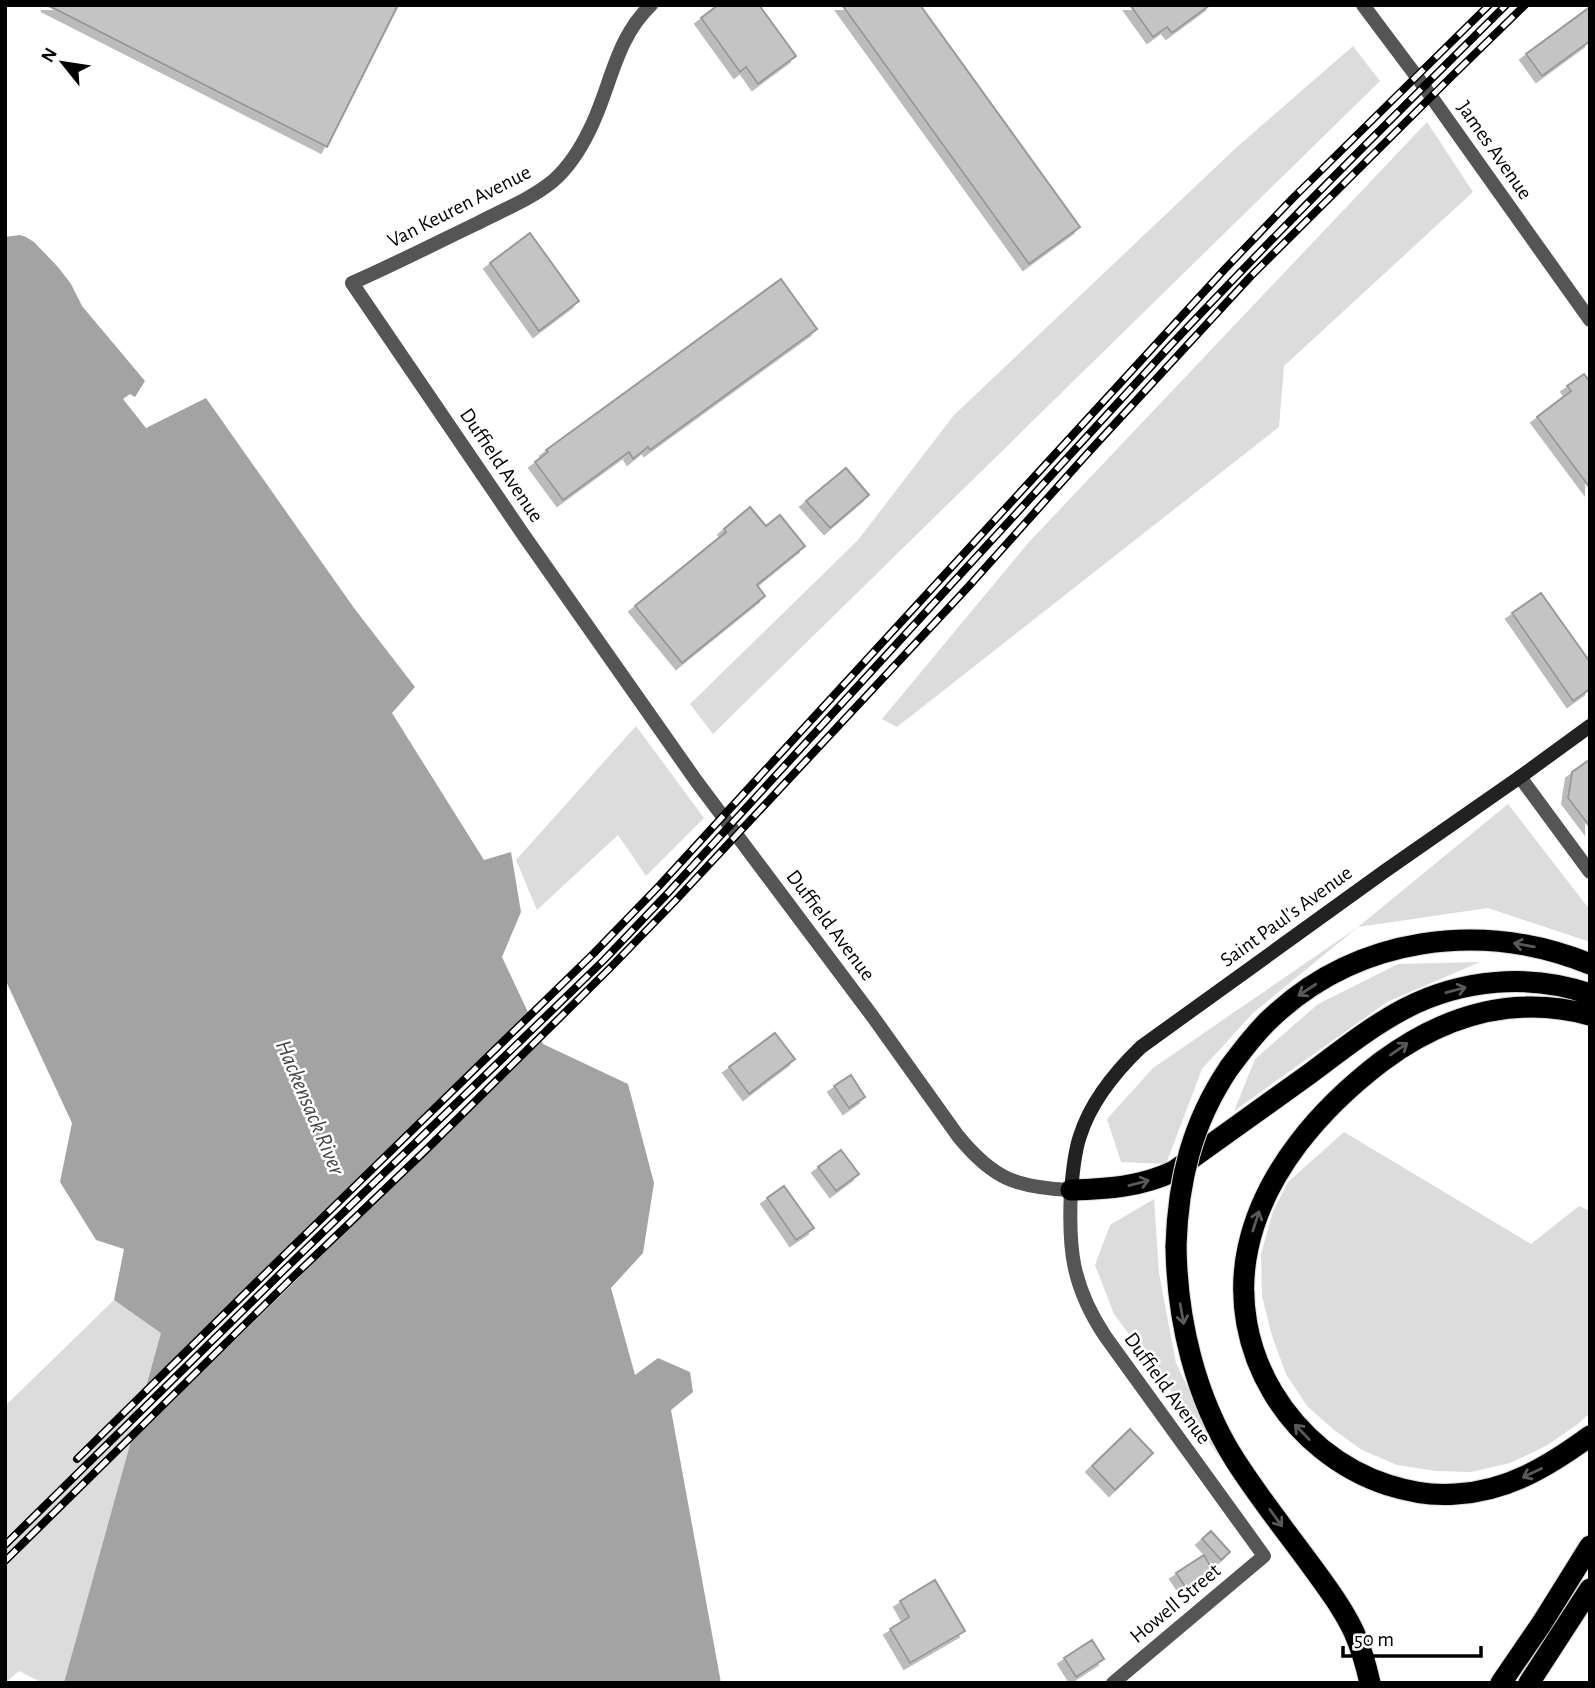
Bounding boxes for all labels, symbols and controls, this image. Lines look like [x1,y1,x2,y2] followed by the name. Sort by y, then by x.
[28,28,98,98] north arrow
[38,45,61,66] text: N
[1453,97,1536,203] street label: James Avenue
[384,161,534,252] street label: Van Keuren Avenue
[456,404,547,526] street label: Duffield Avenue
[1217,862,1356,971] street label: Saint Paul's Avenue
[782,866,879,985] street label: Duffield Avenue
[1513,937,1536,951] one-way arrow
[1445,982,1467,995] one-way arrow
[1298,983,1318,997] one-way arrow
[271,1037,348,1179] water label: Hackensack River
[1389,1042,1408,1056] one-way arrow
[1127,1176,1150,1189] one-way arrow
[1250,1210,1263,1232] one-way arrow
[1176,1302,1189,1325] one-way arrow
[1120,1329,1215,1448] street label: Duffield Avenue
[1294,1423,1311,1440] one-way arrow
[1523,1467,1543,1481] one-way arrow
[1269,1508,1284,1527] one-way arrow
[1126,1560,1225,1647] street label: Howell Street
[1343,1614,1481,1658] scale bar
[1354,1629,1394,1650] text: 50 m

